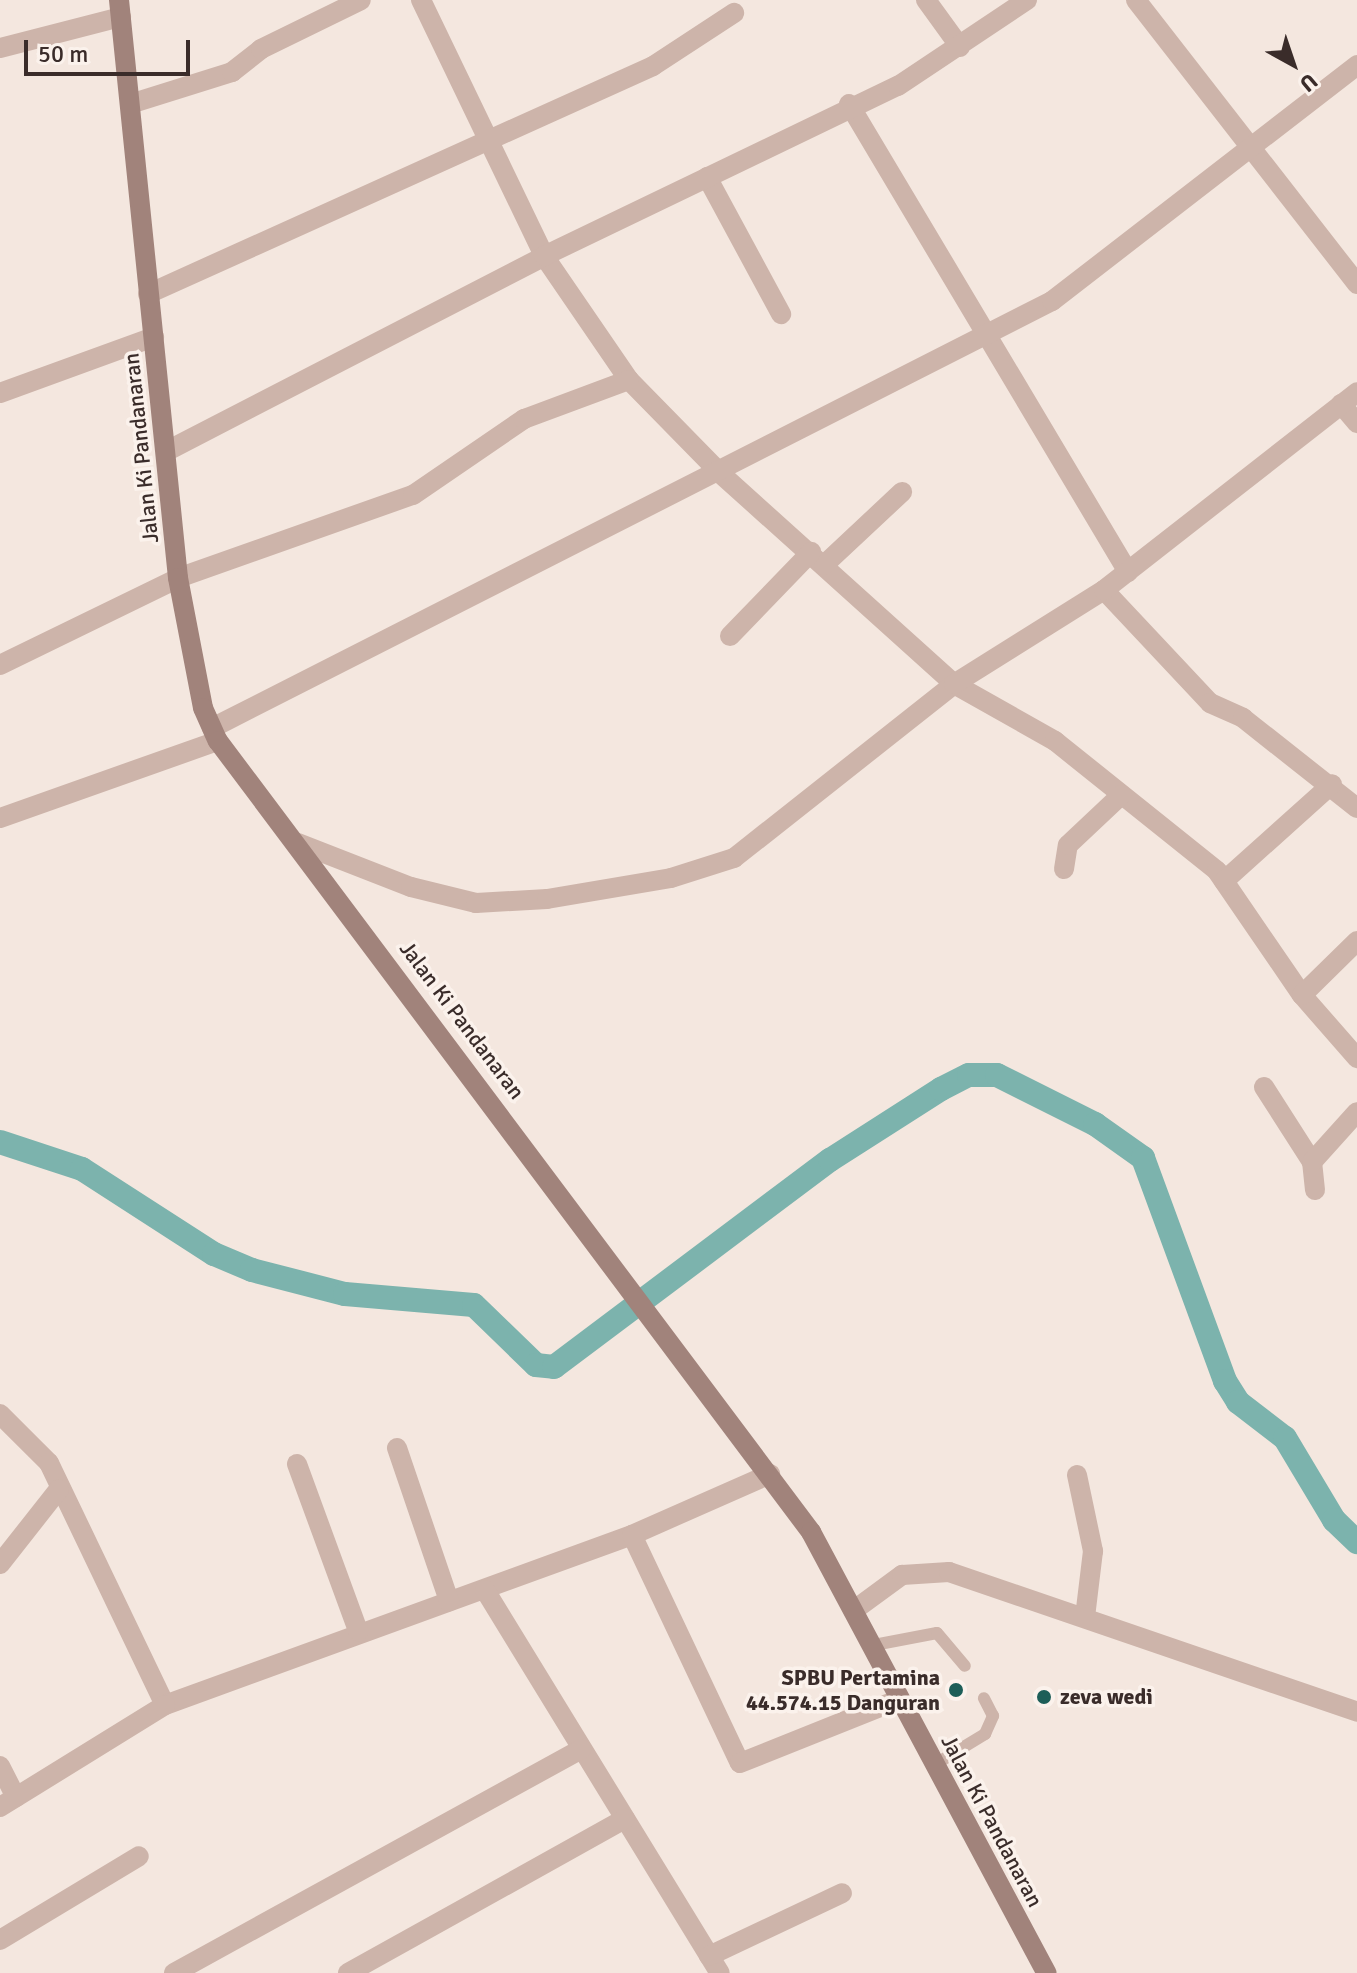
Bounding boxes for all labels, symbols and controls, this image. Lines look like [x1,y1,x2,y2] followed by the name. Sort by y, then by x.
[28,24,194,74] scale bar
[1253,24,1333,104] north arrow
[38,39,88,69] text: 50 m
[1294,68,1323,98] text: U
[118,352,164,544] street label: Jalan Ki Pandanaran
[394,936,530,1104] street label: Jalan Ki Pandanaran
[746,1664,940,1716] place label: SPBU Pertamina 44.574.15 Danguran
[947,1681,965,1699] marker: SPBU Pertamina 44.574.15 Danguran
[1060,1684,1153,1710] place label: zeva wedi
[1035,1688,1053,1706] marker: zeva wedi
[935,1730,1049,1912] street label: Jalan Ki Pandanaran

